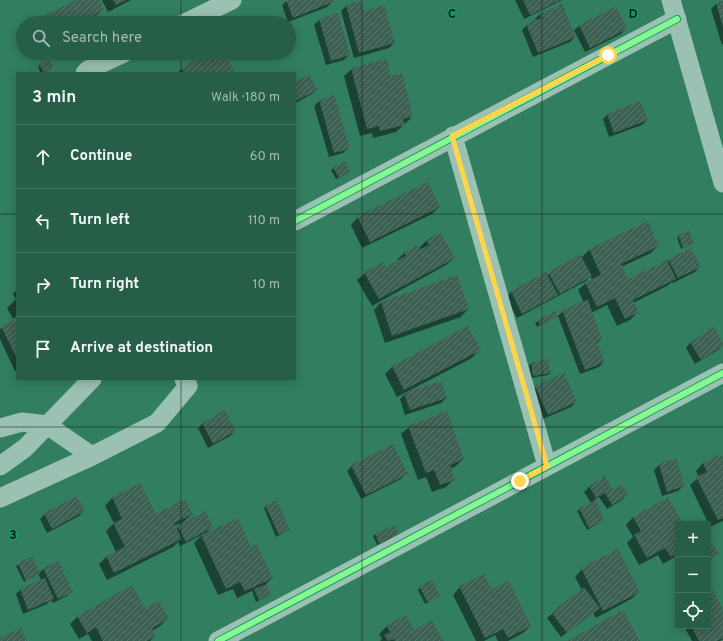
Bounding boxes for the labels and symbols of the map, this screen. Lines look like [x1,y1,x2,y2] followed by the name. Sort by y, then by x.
[448,7,456,23] text: C
[628,7,638,23] text: D
[599,46,617,64] route start
[511,472,529,490] route end
[9,528,17,544] text: 3

